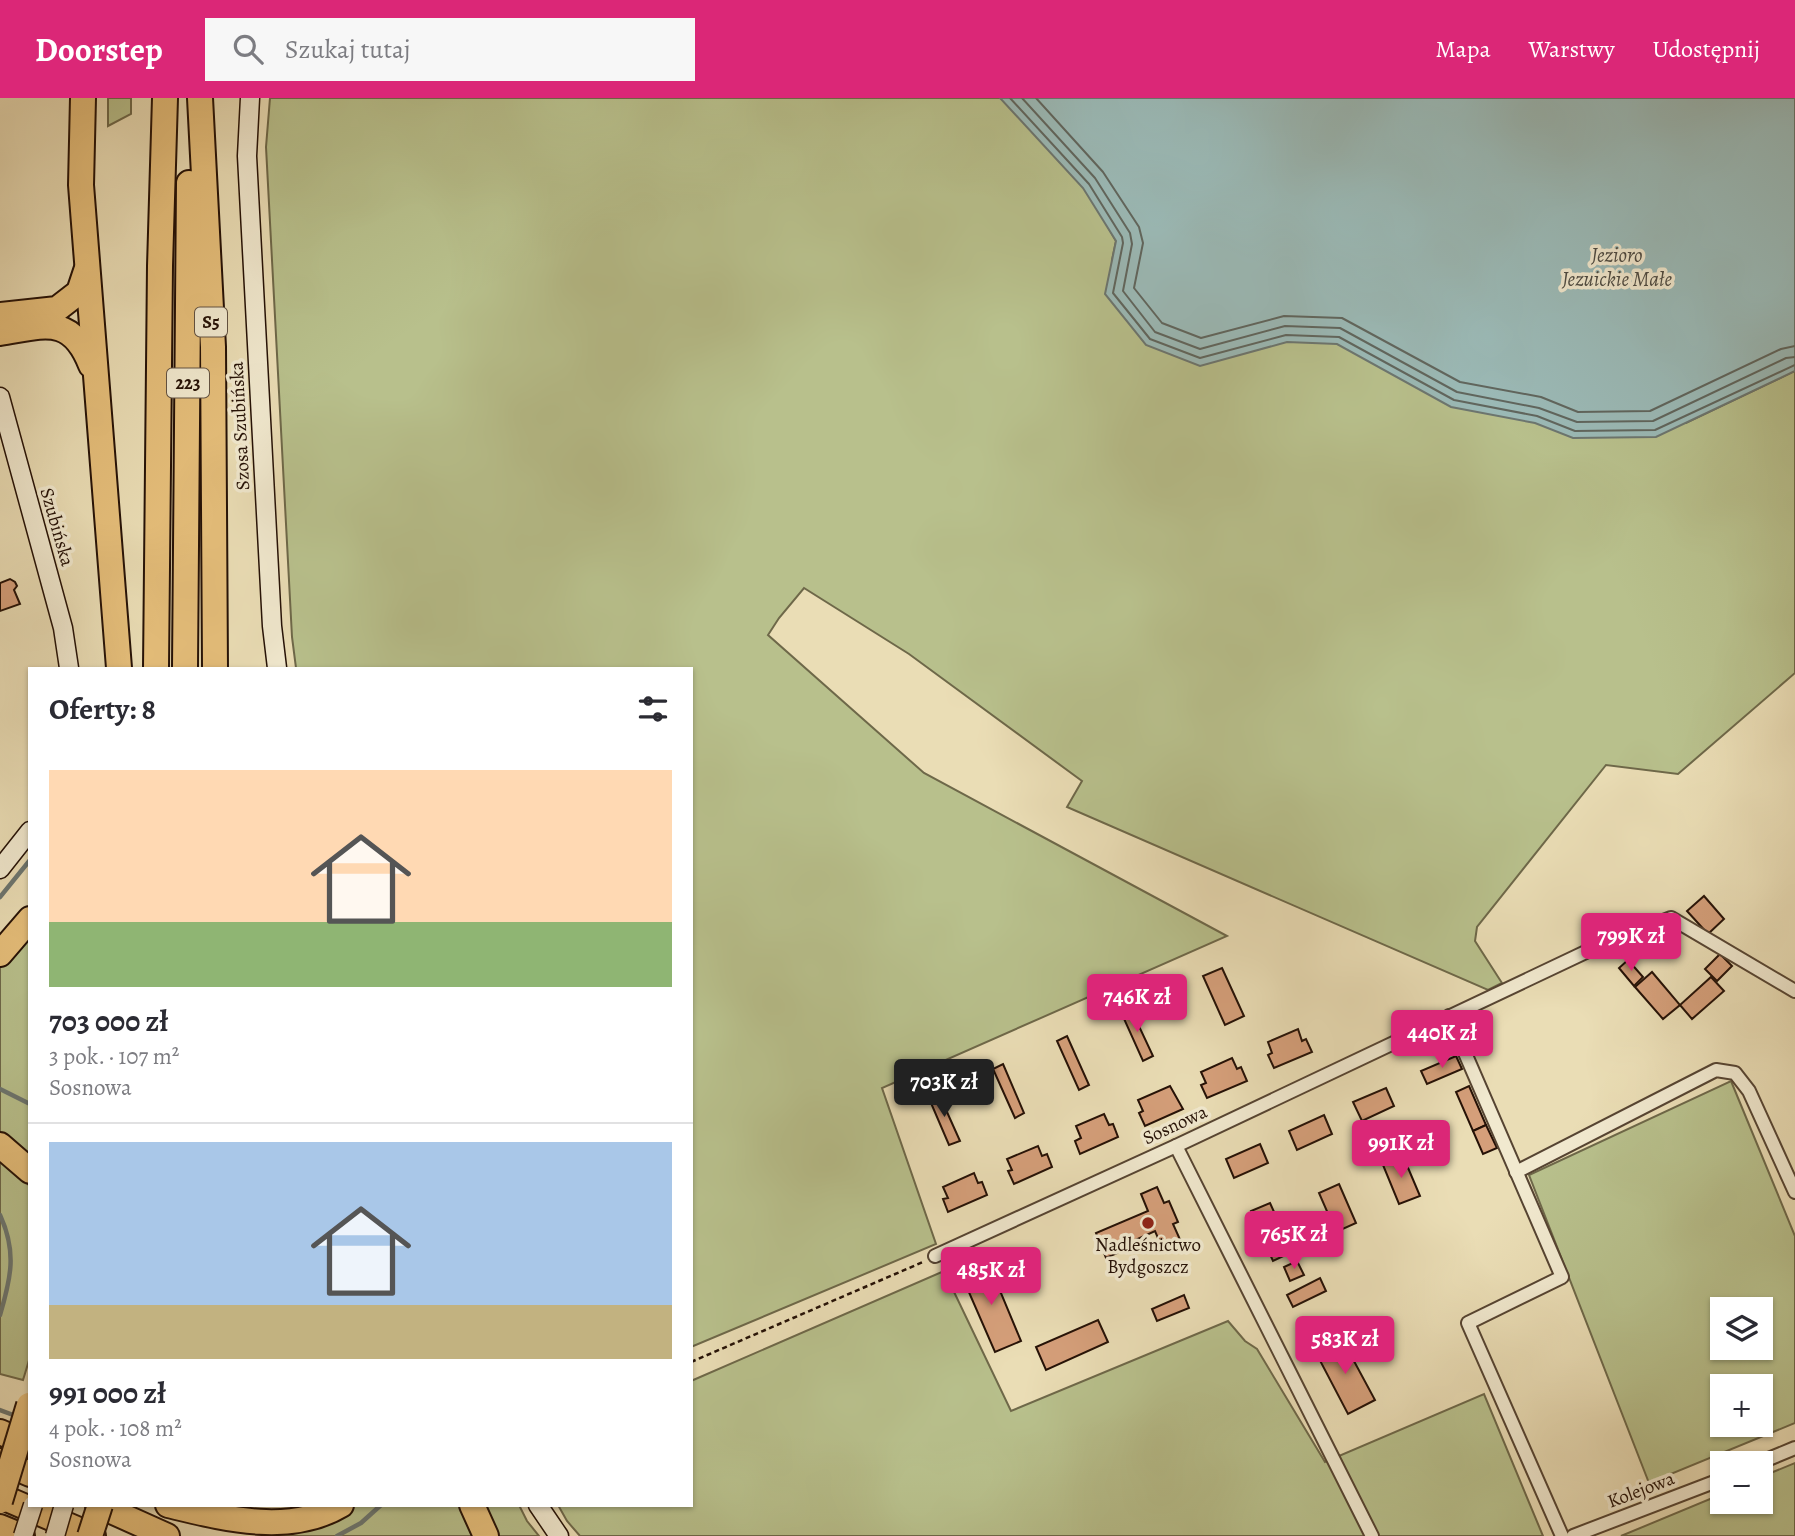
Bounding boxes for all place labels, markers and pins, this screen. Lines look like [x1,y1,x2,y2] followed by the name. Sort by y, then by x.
[1566,914,1696,973] pin: 799K zł
[1072,974,1202,1034] pin: 746K zł
[1377,1010,1507,1070] pin: 440K zł
[879,1060,1009,1119] pin: 703K zł
[1336,1121,1466,1180] pin: 991K zł
[1229,1212,1359,1271] pin: 765K zł
[1140,1215,1156,1231] marker: Nadleśnictwo Bydgoszcz
[1095,1232,1201,1280] place label: Nadleśnictwo Bydgoszcz
[926,1248,1056,1307] pin: 485K zł
[1280,1316,1410,1376] pin: 583K zł

